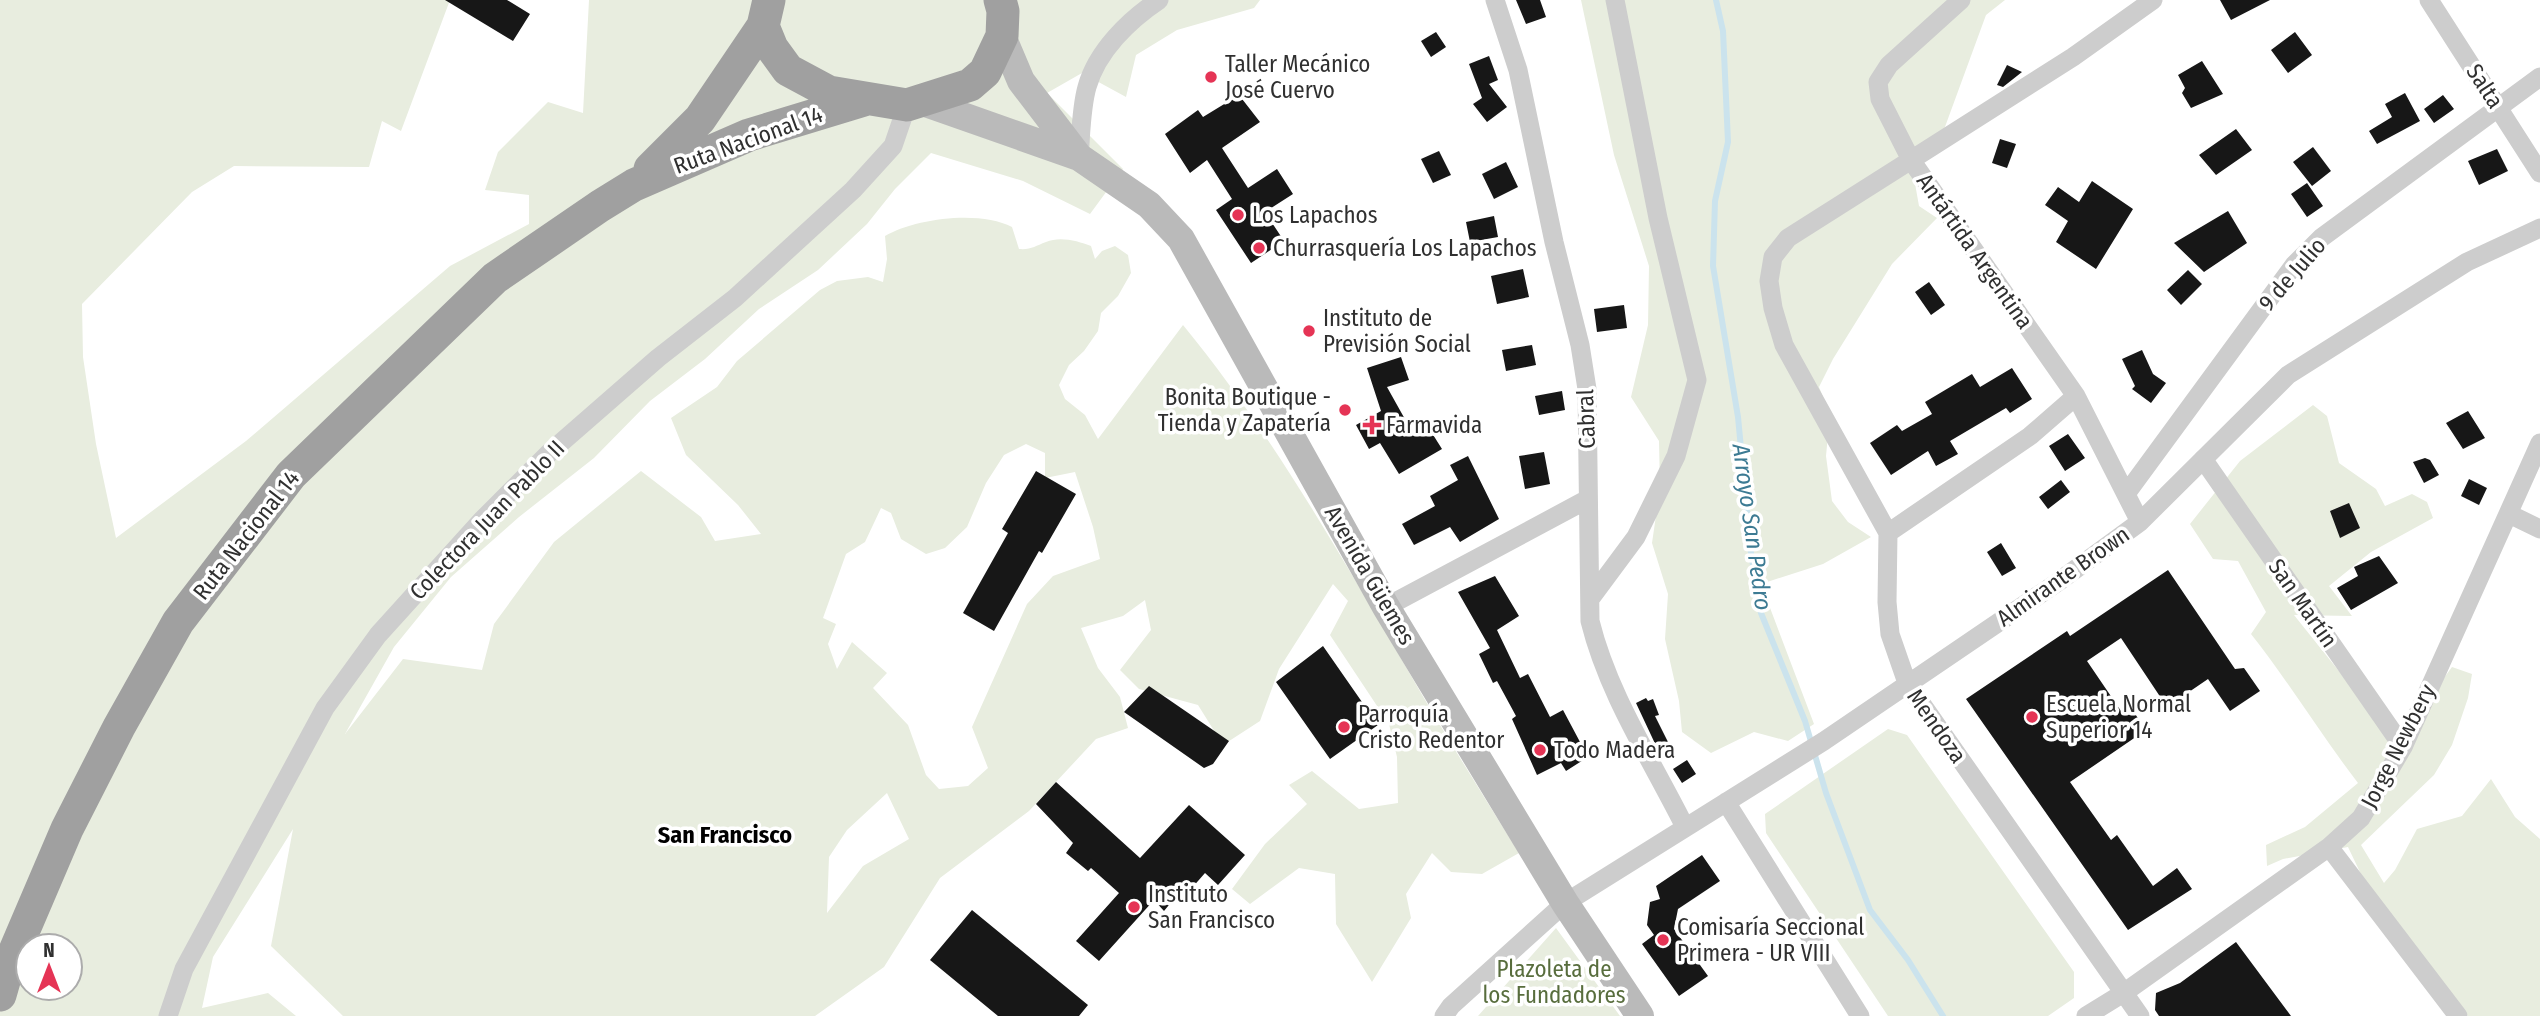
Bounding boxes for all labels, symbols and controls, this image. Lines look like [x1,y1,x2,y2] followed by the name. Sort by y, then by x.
[1225,50,1370,104] place label: Taller Mecánico José Cuervo
[2460,59,2510,113] street label: Salta
[1203,69,1219,85] marker: Taller Mecánico José Cuervo
[670,100,826,180] street label: Ruta Nacional 14
[1911,168,2039,334] street label: Antártida Argentina
[1252,201,1378,229] place label: Los Lapachos
[1230,207,1246,223] marker: Los Lapachos
[2253,232,2331,316] street label: 9 de Julio
[1273,234,1537,262] place label: Churrasquería Los Lapachos
[1251,240,1267,256] marker: Churrasquería Los Lapachos
[1323,304,1471,358] place label: Instituto de Previsión Social
[1301,323,1317,339] marker: Instituto de Previsión Social
[1158,383,1331,437] place label: Bonita Boutique - Tienda y Zapatería
[1571,389,1601,449] street label: Cabral
[1337,402,1353,418] marker: Bonita Boutique - Tienda y Zapatería
[1386,411,1482,439] place label: Farmavida
[1364,417,1380,433] marker: Farmavida
[404,434,570,606] street label: Colectora Juan Pablo II
[1726,441,1778,612] water label: Arroyo San Pedro
[187,465,305,605] street label: Ruta Nacional 14
[1319,500,1421,650] street label: Avenida Güemes
[1991,520,2135,632] street label: Almirante Brown
[2262,553,2344,653] street label: San Martín
[2355,679,2442,813] street label: Jorge Newbery
[1901,683,1973,769] street label: Mendoza
[2046,690,2191,744] place label: Escuela Normal Superior 14
[1358,700,1504,754] place label: Parroquía Cristo Redentor
[2024,709,2040,725] marker: Escuela Normal Superior 14
[1336,719,1352,735] marker: Parroquía Cristo Redentor
[1554,736,1675,764] place label: Todo Madera
[1532,742,1548,758] marker: Todo Madera
[658,821,792,849] district label: San Francisco
[1148,880,1275,934] place label: Instituto San Francisco
[1126,899,1142,915] marker: Instituto San Francisco
[1677,913,1864,967] place label: Comisaría Seccional Primera - UR VIII
[14,932,84,1002] north arrow
[1655,932,1671,948] marker: Comisaría Seccional Primera - UR VIII
[43,939,55,962] text: N
[1482,955,1626,1009] park label: Plazoleta de los Fundadores

